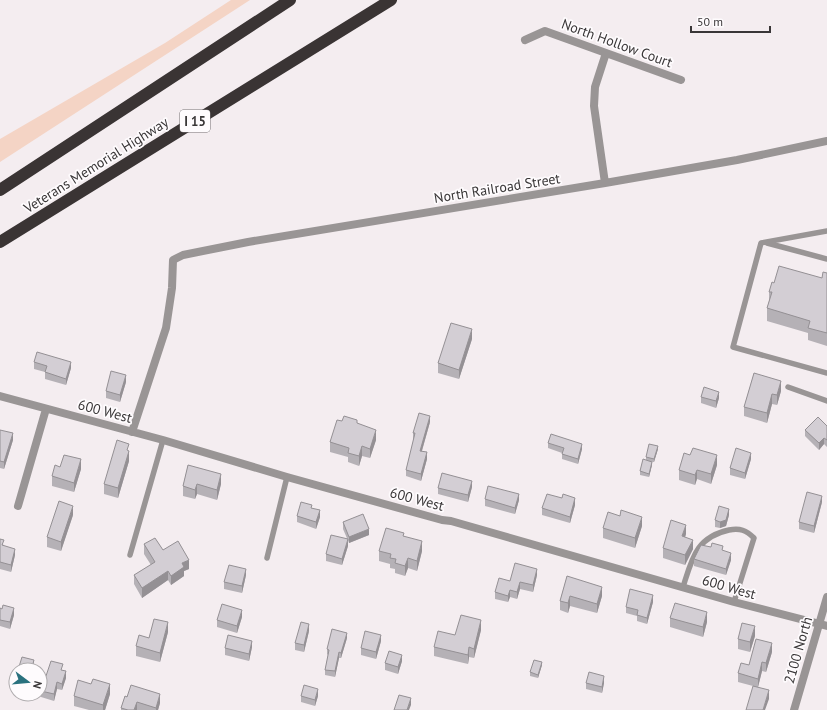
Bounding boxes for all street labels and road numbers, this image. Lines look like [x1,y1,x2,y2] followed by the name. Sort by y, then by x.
[559,15,675,72] street label: North Hollow Court
[180,110,210,132] road number: I 15
[19,113,172,218] street label: Veterans Memorial Highway
[433,169,562,207] street label: North Railroad Street
[76,395,134,427] street label: 600 West
[388,483,446,515] street label: 600 West
[700,571,758,603] street label: 600 West
[780,614,816,686] street label: 2100 North

